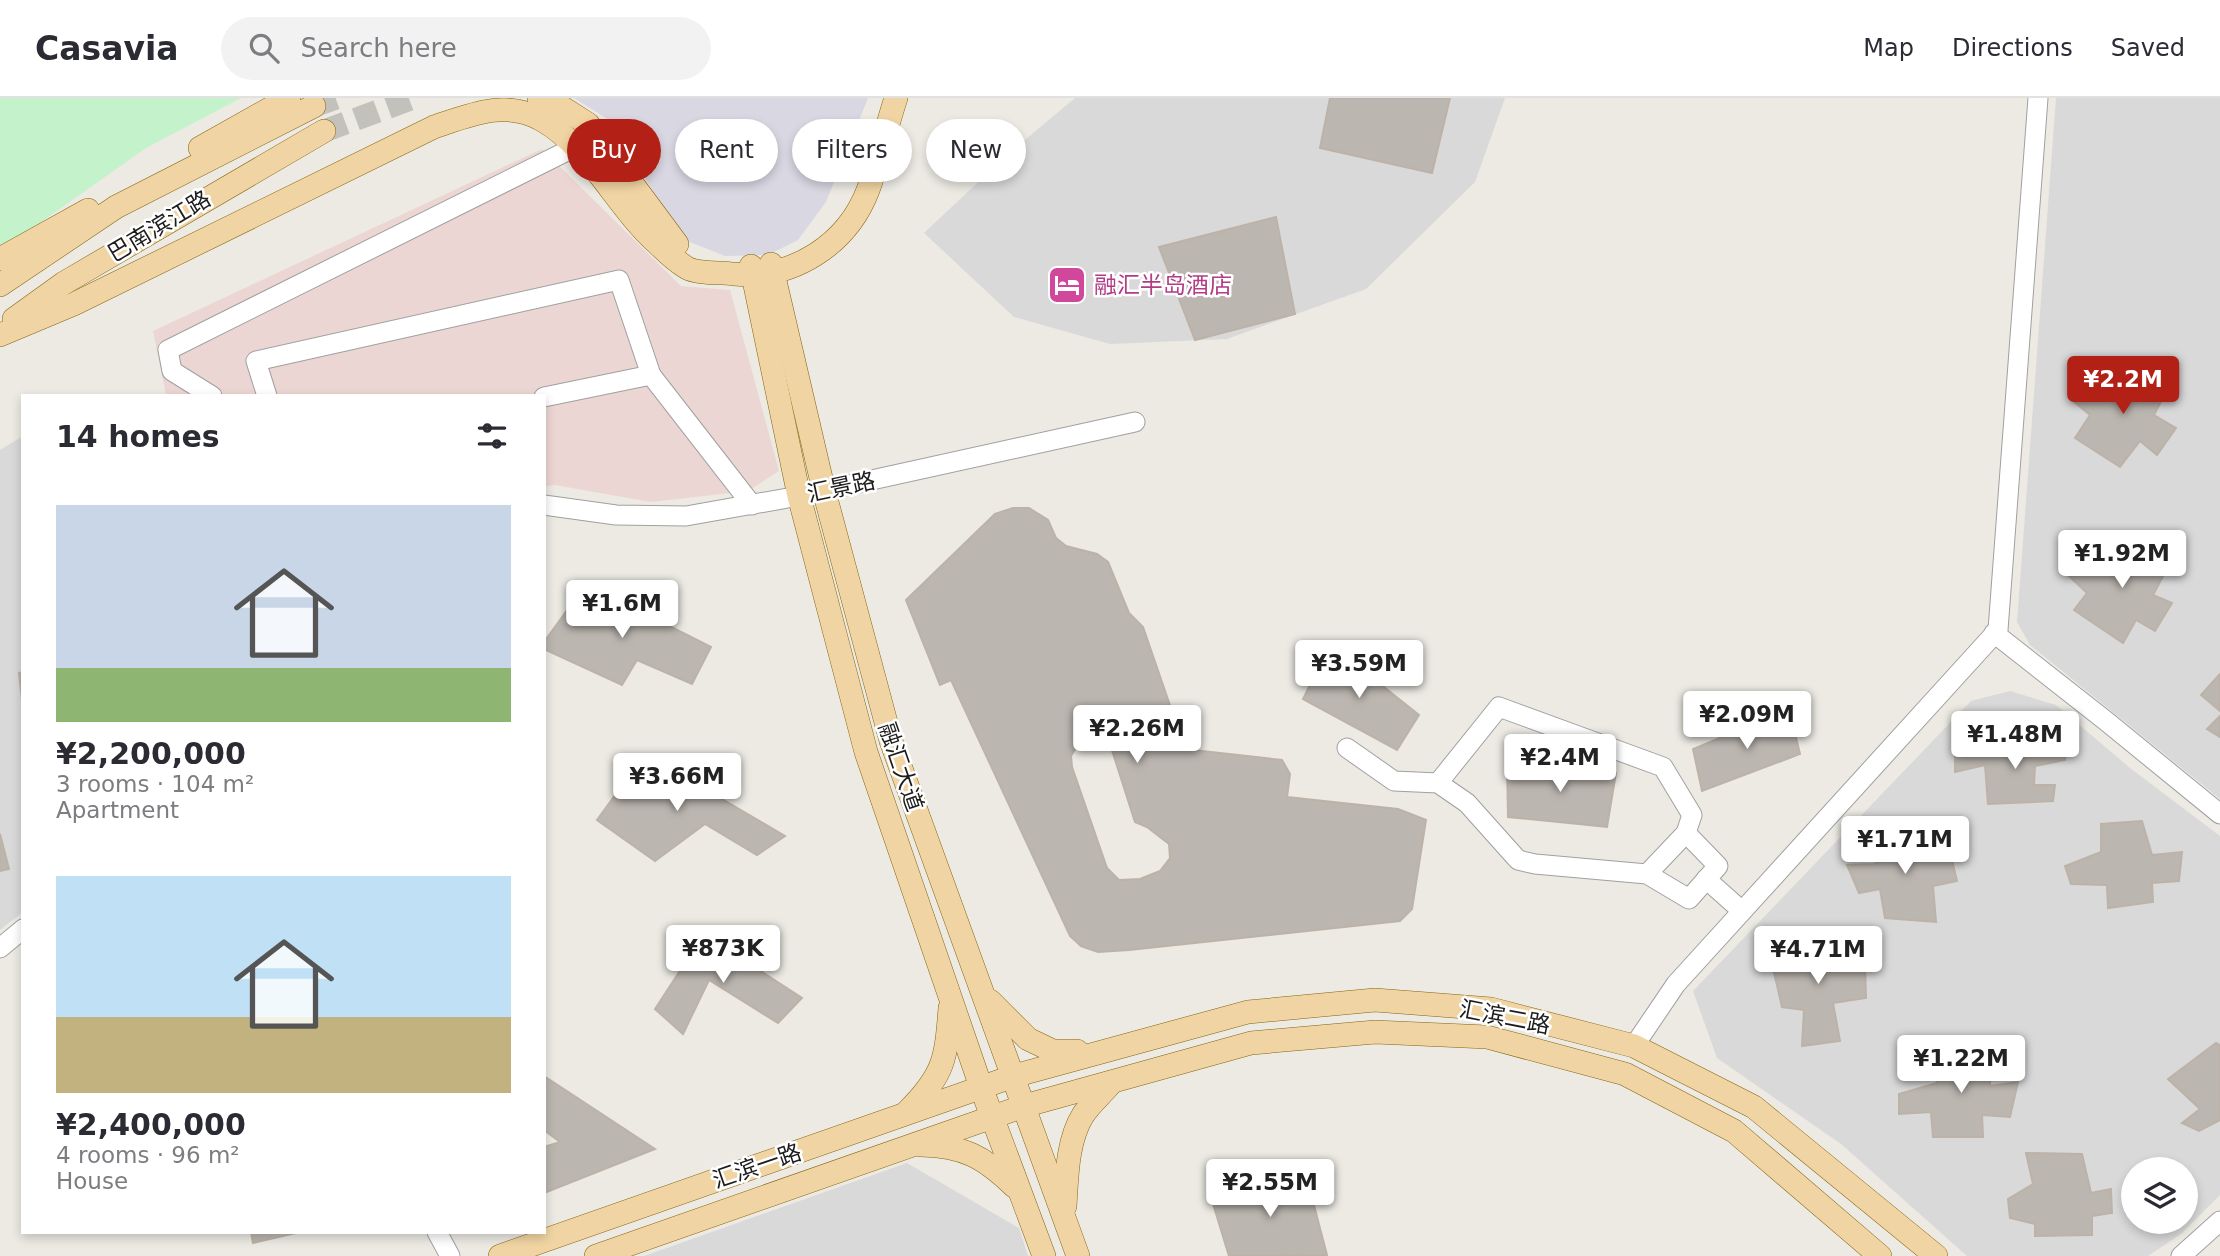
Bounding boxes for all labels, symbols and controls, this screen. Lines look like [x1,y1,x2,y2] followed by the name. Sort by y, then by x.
[221,17,711,80] search box
[35,29,179,68] text: Casavia
[245,29,283,67] icon: search
[301,33,457,63] text: Search here
[1863,34,1914,62] text: Map
[1952,34,2073,62] text: Directions
[2111,34,2185,62] text: Saved
[567,119,661,182] chip: Buy
[675,119,778,182] chip: Rent
[792,119,912,182] chip: Filters
[926,119,1026,182] chip: New
[103,185,215,267] street label: 巴南滨江路
[1046,264,1088,306] hotel icon: 融汇半岛酒店
[1094,272,1232,298] place label: 融汇半岛酒店
[2074,356,2172,416] pin: ¥2.2M
[2083,366,2163,392] text: ¥2.2M
[473,417,511,455] icon: filters
[56,419,220,454] text: 14 homes
[805,467,877,507] street label: 汇景路
[2065,531,2179,590] pin: ¥1.92M
[2074,540,2170,566] text: ¥1.92M
[221,550,347,676] icon: home
[573,580,671,640] pin: ¥1.6M
[582,590,662,616] text: ¥1.6M
[1302,640,1416,700] pin: ¥3.59M
[1311,650,1407,676] text: ¥3.59M
[1690,692,1804,751] pin: ¥2.09M
[1699,701,1795,727] text: ¥2.09M
[1080,706,1194,765] pin: ¥2.26M
[1958,712,2072,771] pin: ¥1.48M
[1089,715,1185,741] text: ¥2.26M
[874,719,928,815] street label: 融汇大道
[1967,721,2063,747] text: ¥1.48M
[1511,734,1609,794] pin: ¥2.4M
[56,736,246,771] text: ¥2,200,000
[1520,744,1600,770] text: ¥2.4M
[620,754,734,813] pin: ¥3.66M
[629,763,725,789] text: ¥3.66M
[56,771,254,797] text: 3 rooms · 104 m²
[56,797,179,823] text: Apartment
[1848,816,1962,876] pin: ¥1.71M
[1857,826,1953,852] text: ¥1.71M
[221,921,347,1047] icon: home
[674,926,772,985] pin: ¥873K
[1761,926,1875,986] pin: ¥4.71M
[682,935,764,961] text: ¥873K
[1770,936,1866,962] text: ¥4.71M
[1457,995,1553,1039] street label: 汇滨二路
[1904,1035,2018,1095] pin: ¥1.22M
[1913,1045,2009,1071] text: ¥1.22M
[56,1107,246,1142] text: ¥2,400,000
[709,1139,805,1193] street label: 汇滨一路
[56,1142,240,1168] text: 4 rooms · 96 m²
[2121,1157,2198,1234] map controls
[2121,1157,2198,1234] button: layers
[1213,1160,1327,1219] pin: ¥2.55M
[56,1168,128,1194] text: House
[1222,1169,1318,1195] text: ¥2.55M

